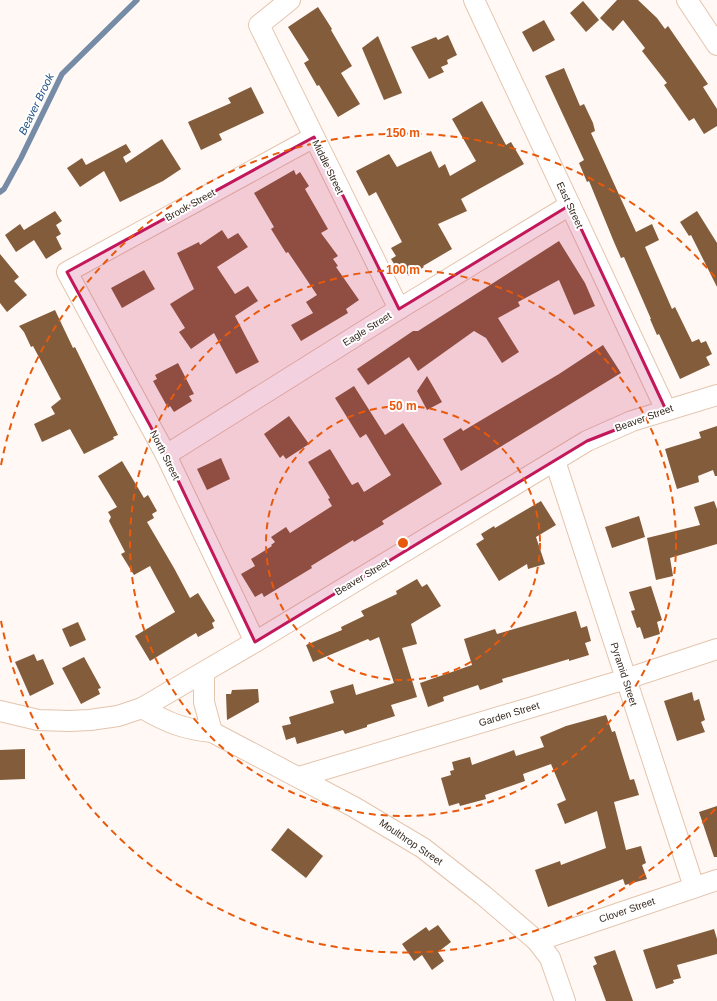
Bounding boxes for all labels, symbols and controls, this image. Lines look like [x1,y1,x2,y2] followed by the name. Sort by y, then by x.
[16,71,56,137] water label: Beaver Brook
[386,126,420,140] text: 150 m
[310,138,346,196] street label: Middle Street
[555,180,586,230] street label: East Street
[163,187,217,223] street label: Brook Street
[386,263,420,277] text: 100 m
[341,310,393,348] street label: Eagle Street
[389,399,417,413] text: 50 m
[613,402,675,434] street label: Beaver Street
[148,428,182,482] street label: North Street
[396,536,410,550] centre of rings
[333,556,391,597] street label: Beaver Street
[609,641,640,707] street label: Pyramid Street
[477,699,541,728] street label: Garden Street
[377,817,445,867] street label: Moulthrop Street
[598,895,657,925] street label: Clover Street

